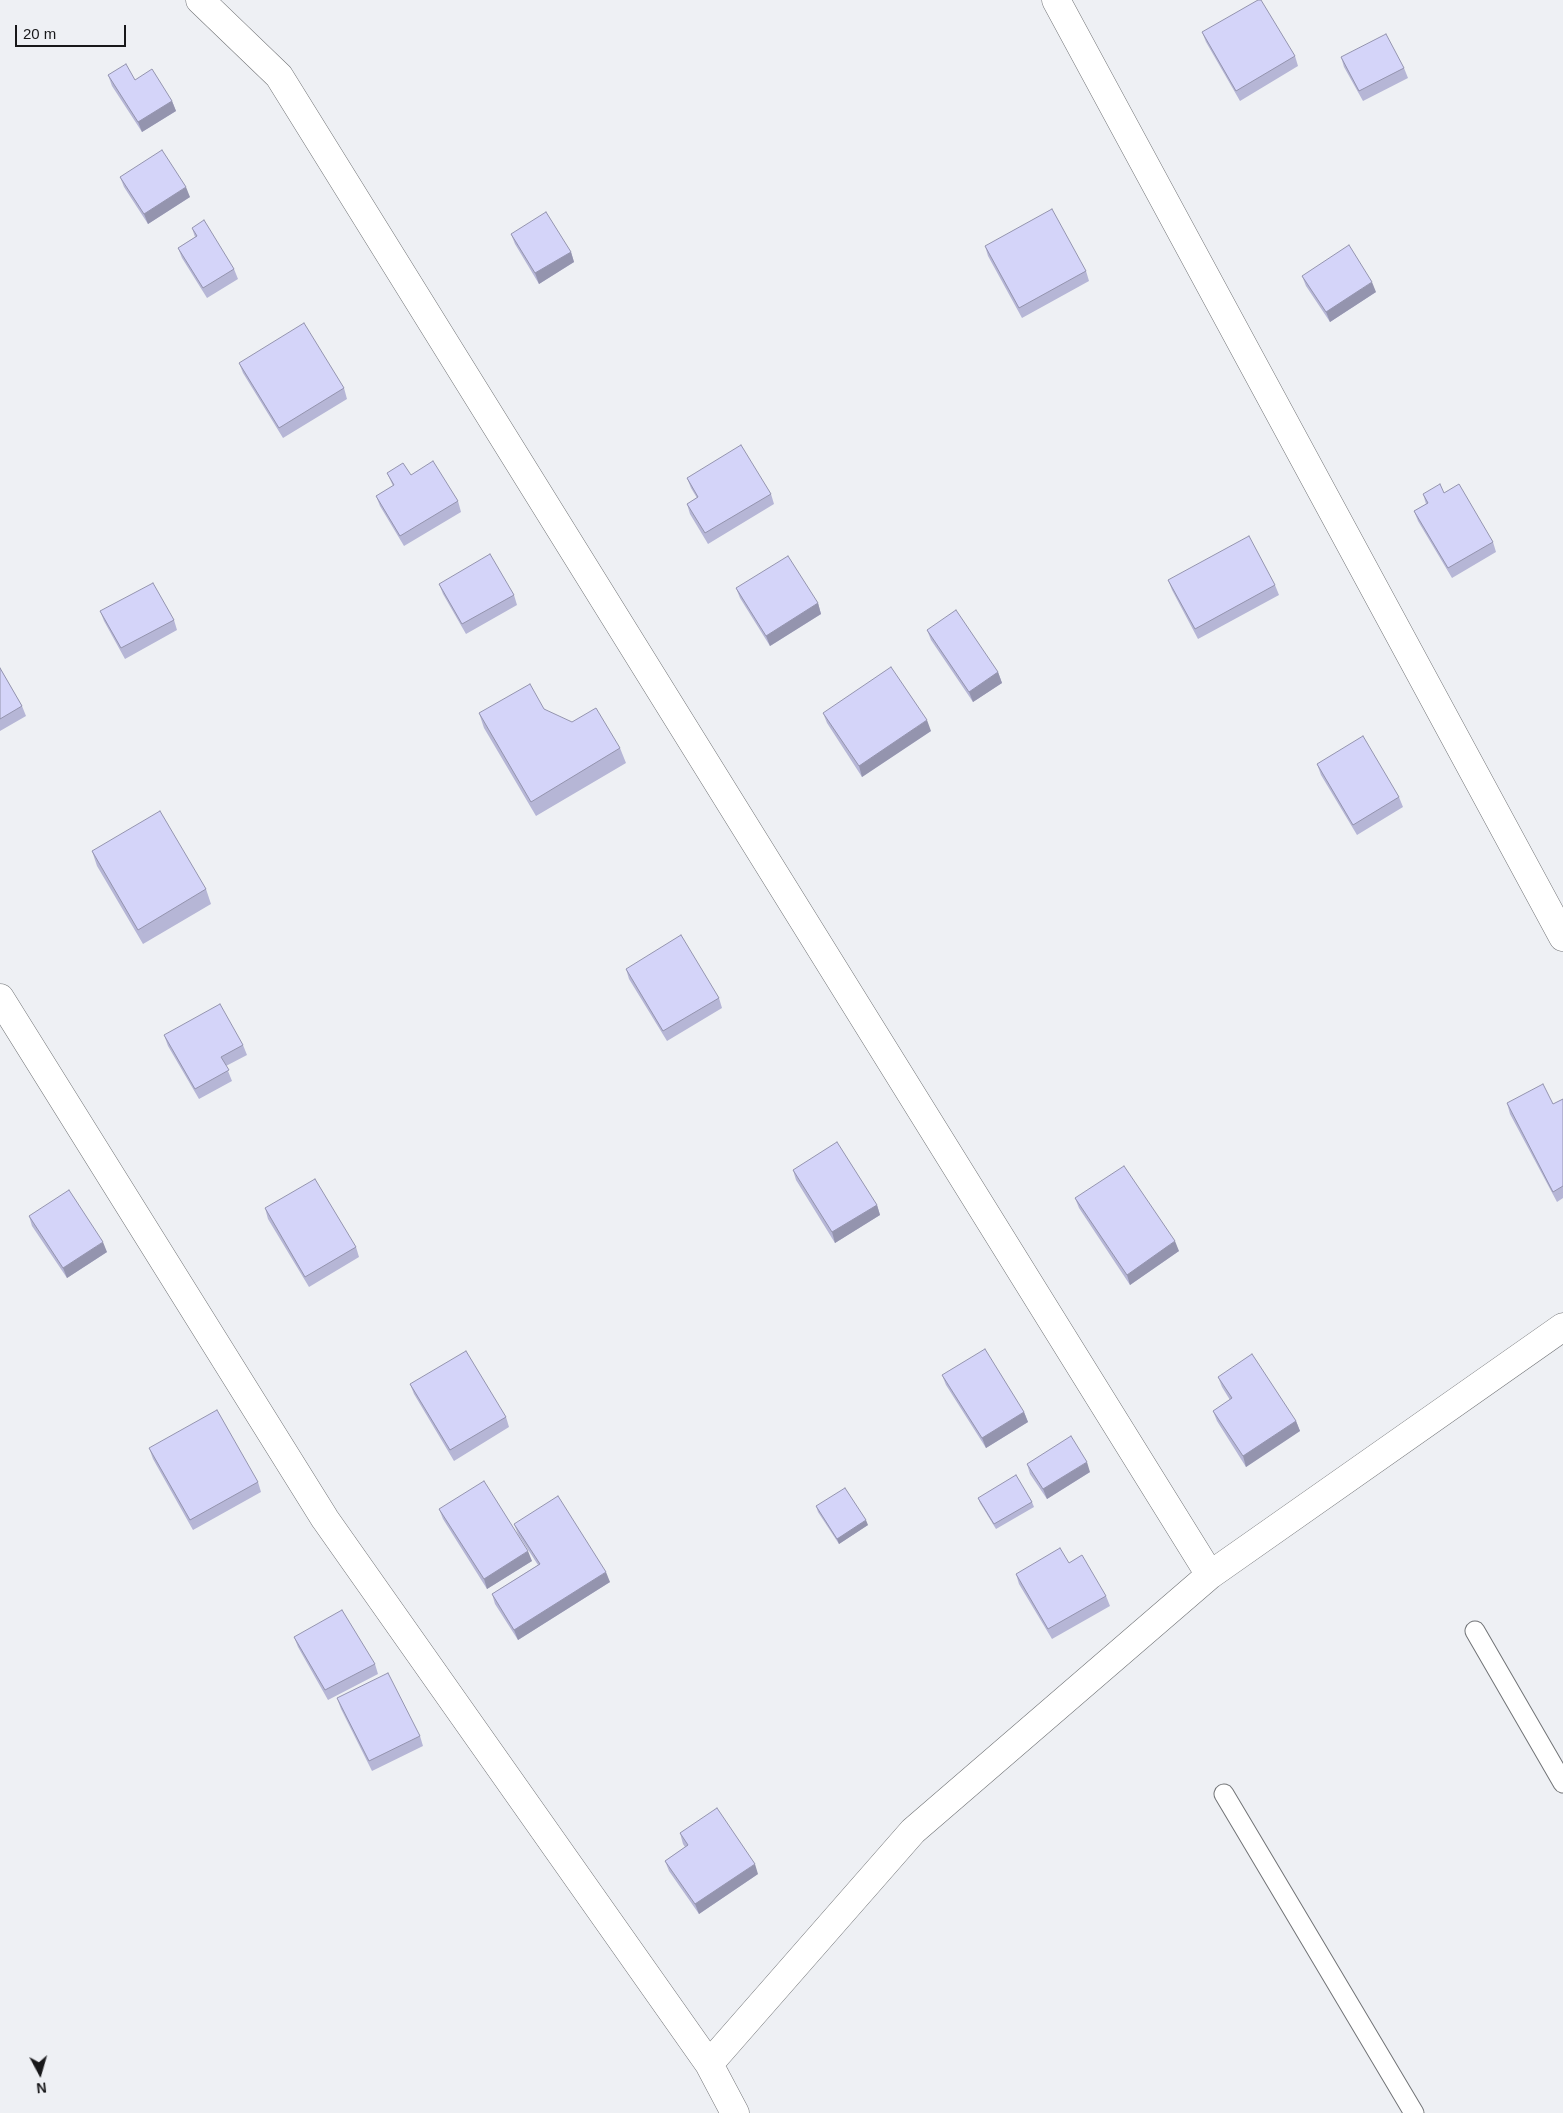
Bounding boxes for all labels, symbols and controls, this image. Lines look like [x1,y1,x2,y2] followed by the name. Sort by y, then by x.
[18,15,129,47] scale bar
[23,25,56,42] text: 20 m
[15,2048,65,2098] north arrow
[36,2079,47,2096] text: N

